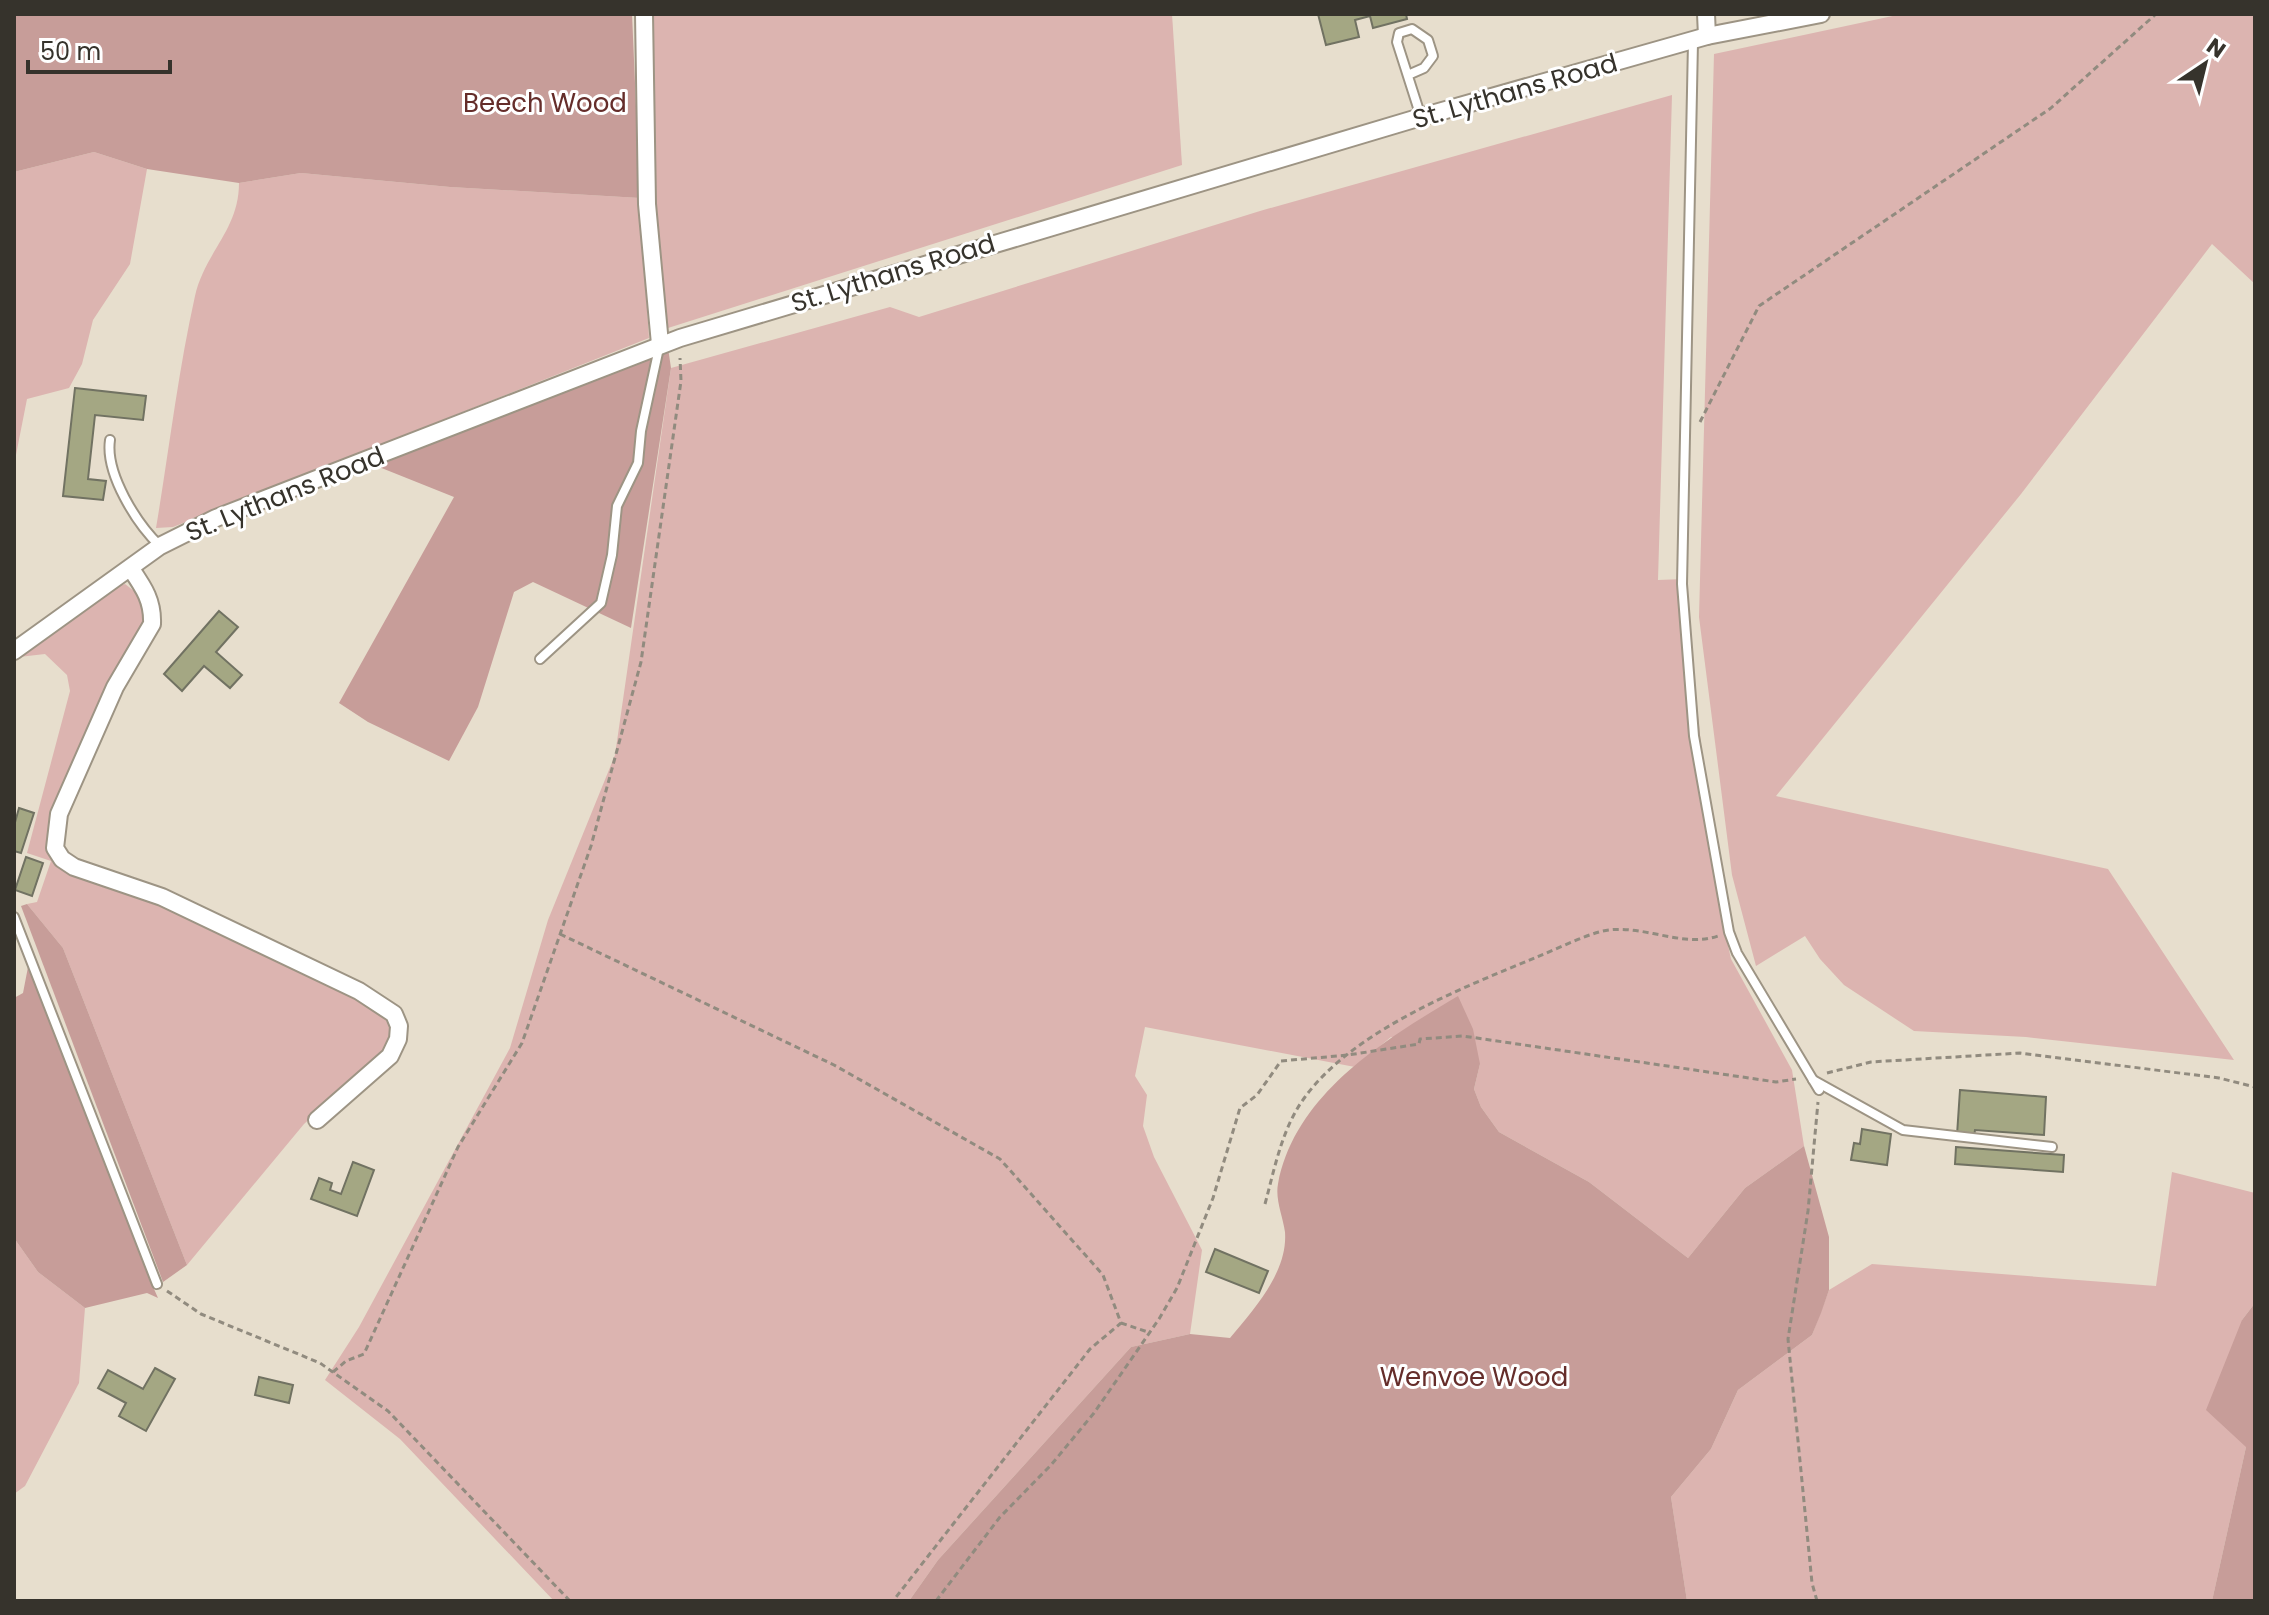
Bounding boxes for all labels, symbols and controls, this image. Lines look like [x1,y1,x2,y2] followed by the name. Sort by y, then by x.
[28,24,170,74] scale bar
[2165,24,2245,104] north arrow
[2201,31,2232,65] text: N
[40,35,101,68] text: 50 m
[1408,45,1622,137] street label: St. Lythans Road
[463,85,627,121] park label: Beech Wood
[787,225,999,321] street label: St. Lythans Road
[180,438,390,550] street label: St. Lythans Road
[1380,1359,1568,1395] park label: Wenvoe Wood

